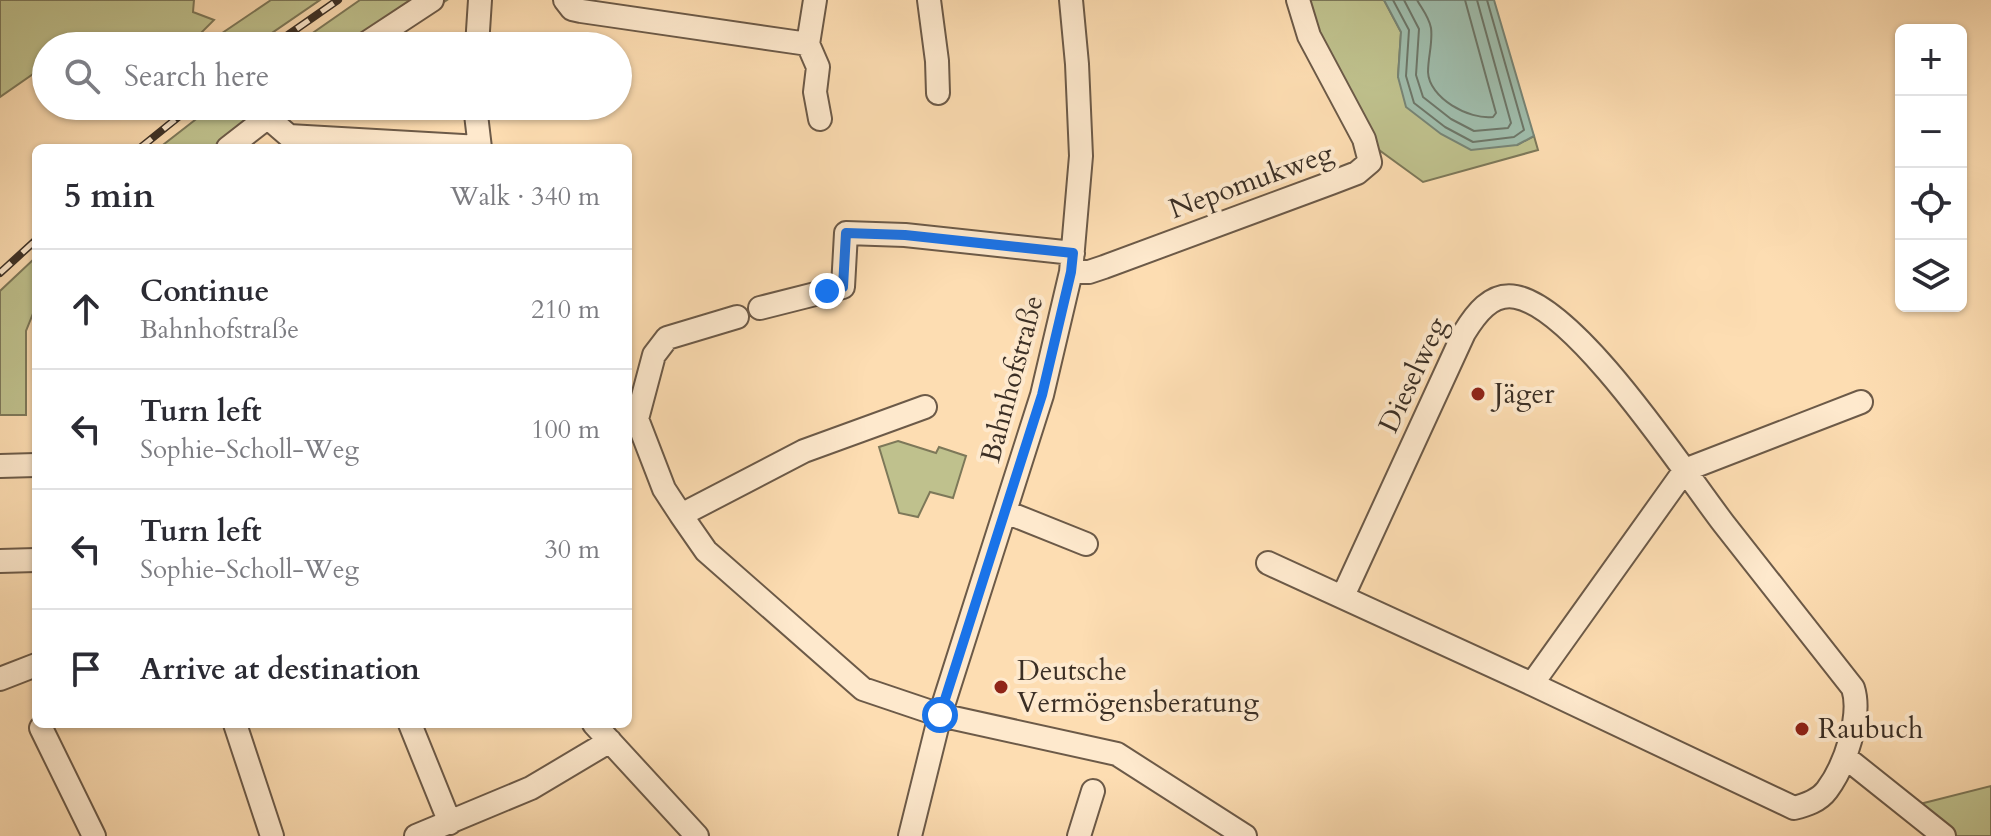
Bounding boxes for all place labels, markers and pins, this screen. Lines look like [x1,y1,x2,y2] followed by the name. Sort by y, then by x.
[1490,375,1555,413] place label: Jäger
[1469,385,1487,403] marker: Jäger
[1017,652,1259,722] place label: Deutsche Vermögensberatung
[992,678,1010,696] marker: Deutsche Vermögensberatung
[1818,710,1923,748] place label: Raubuch
[1793,720,1811,738] marker: Raubuch

